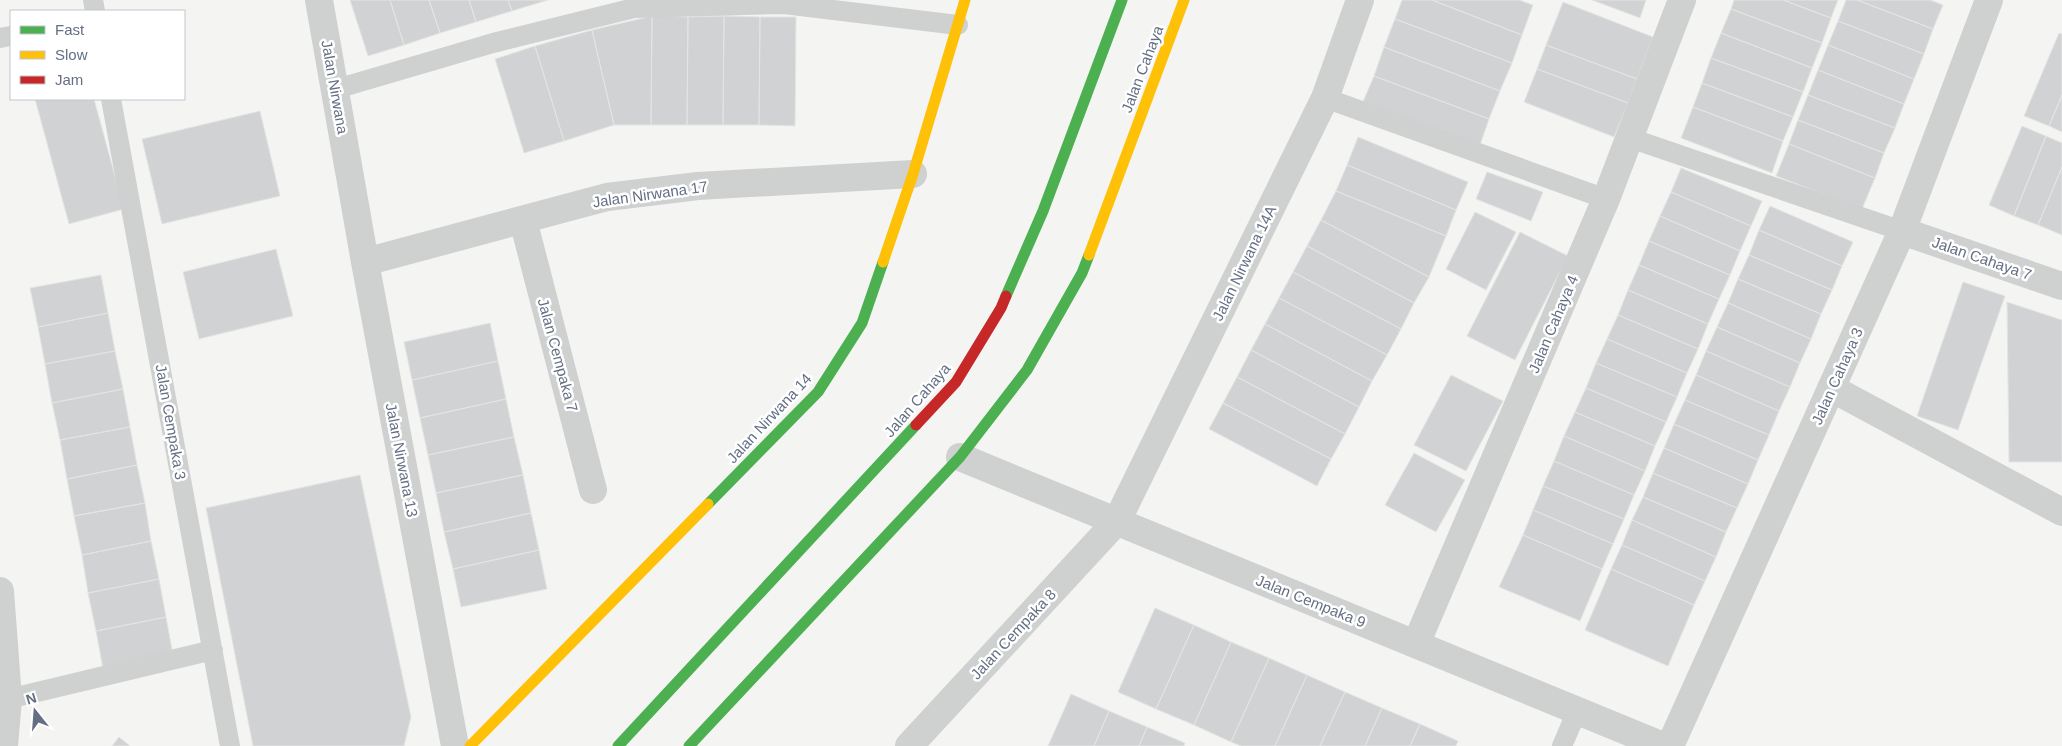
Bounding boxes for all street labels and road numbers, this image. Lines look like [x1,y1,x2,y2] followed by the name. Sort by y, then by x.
[1118,23,1167,115] street label: Jalan Cahaya
[318,39,352,136] street label: Jalan Nirwana
[591,178,709,210] street label: Jalan Nirwana 17
[1209,203,1279,323] street label: Jalan Nirwana 14A
[1930,233,2034,283] street label: Jalan Cahaya 7
[1525,273,1581,375] street label: Jalan Cahaya 4
[535,296,581,414] street label: Jalan Cempaka 7
[1808,325,1866,427] street label: Jalan Cahaya 3
[880,359,954,440] street label: Jalan Cahaya
[152,363,190,481] street label: Jalan Cempaka 3
[723,370,815,466] street label: Jalan Nirwana 14
[383,401,421,519] street label: Jalan Nirwana 13
[1254,571,1368,631] street label: Jalan Cempaka 9
[967,586,1059,682] street label: Jalan Cempaka 8

